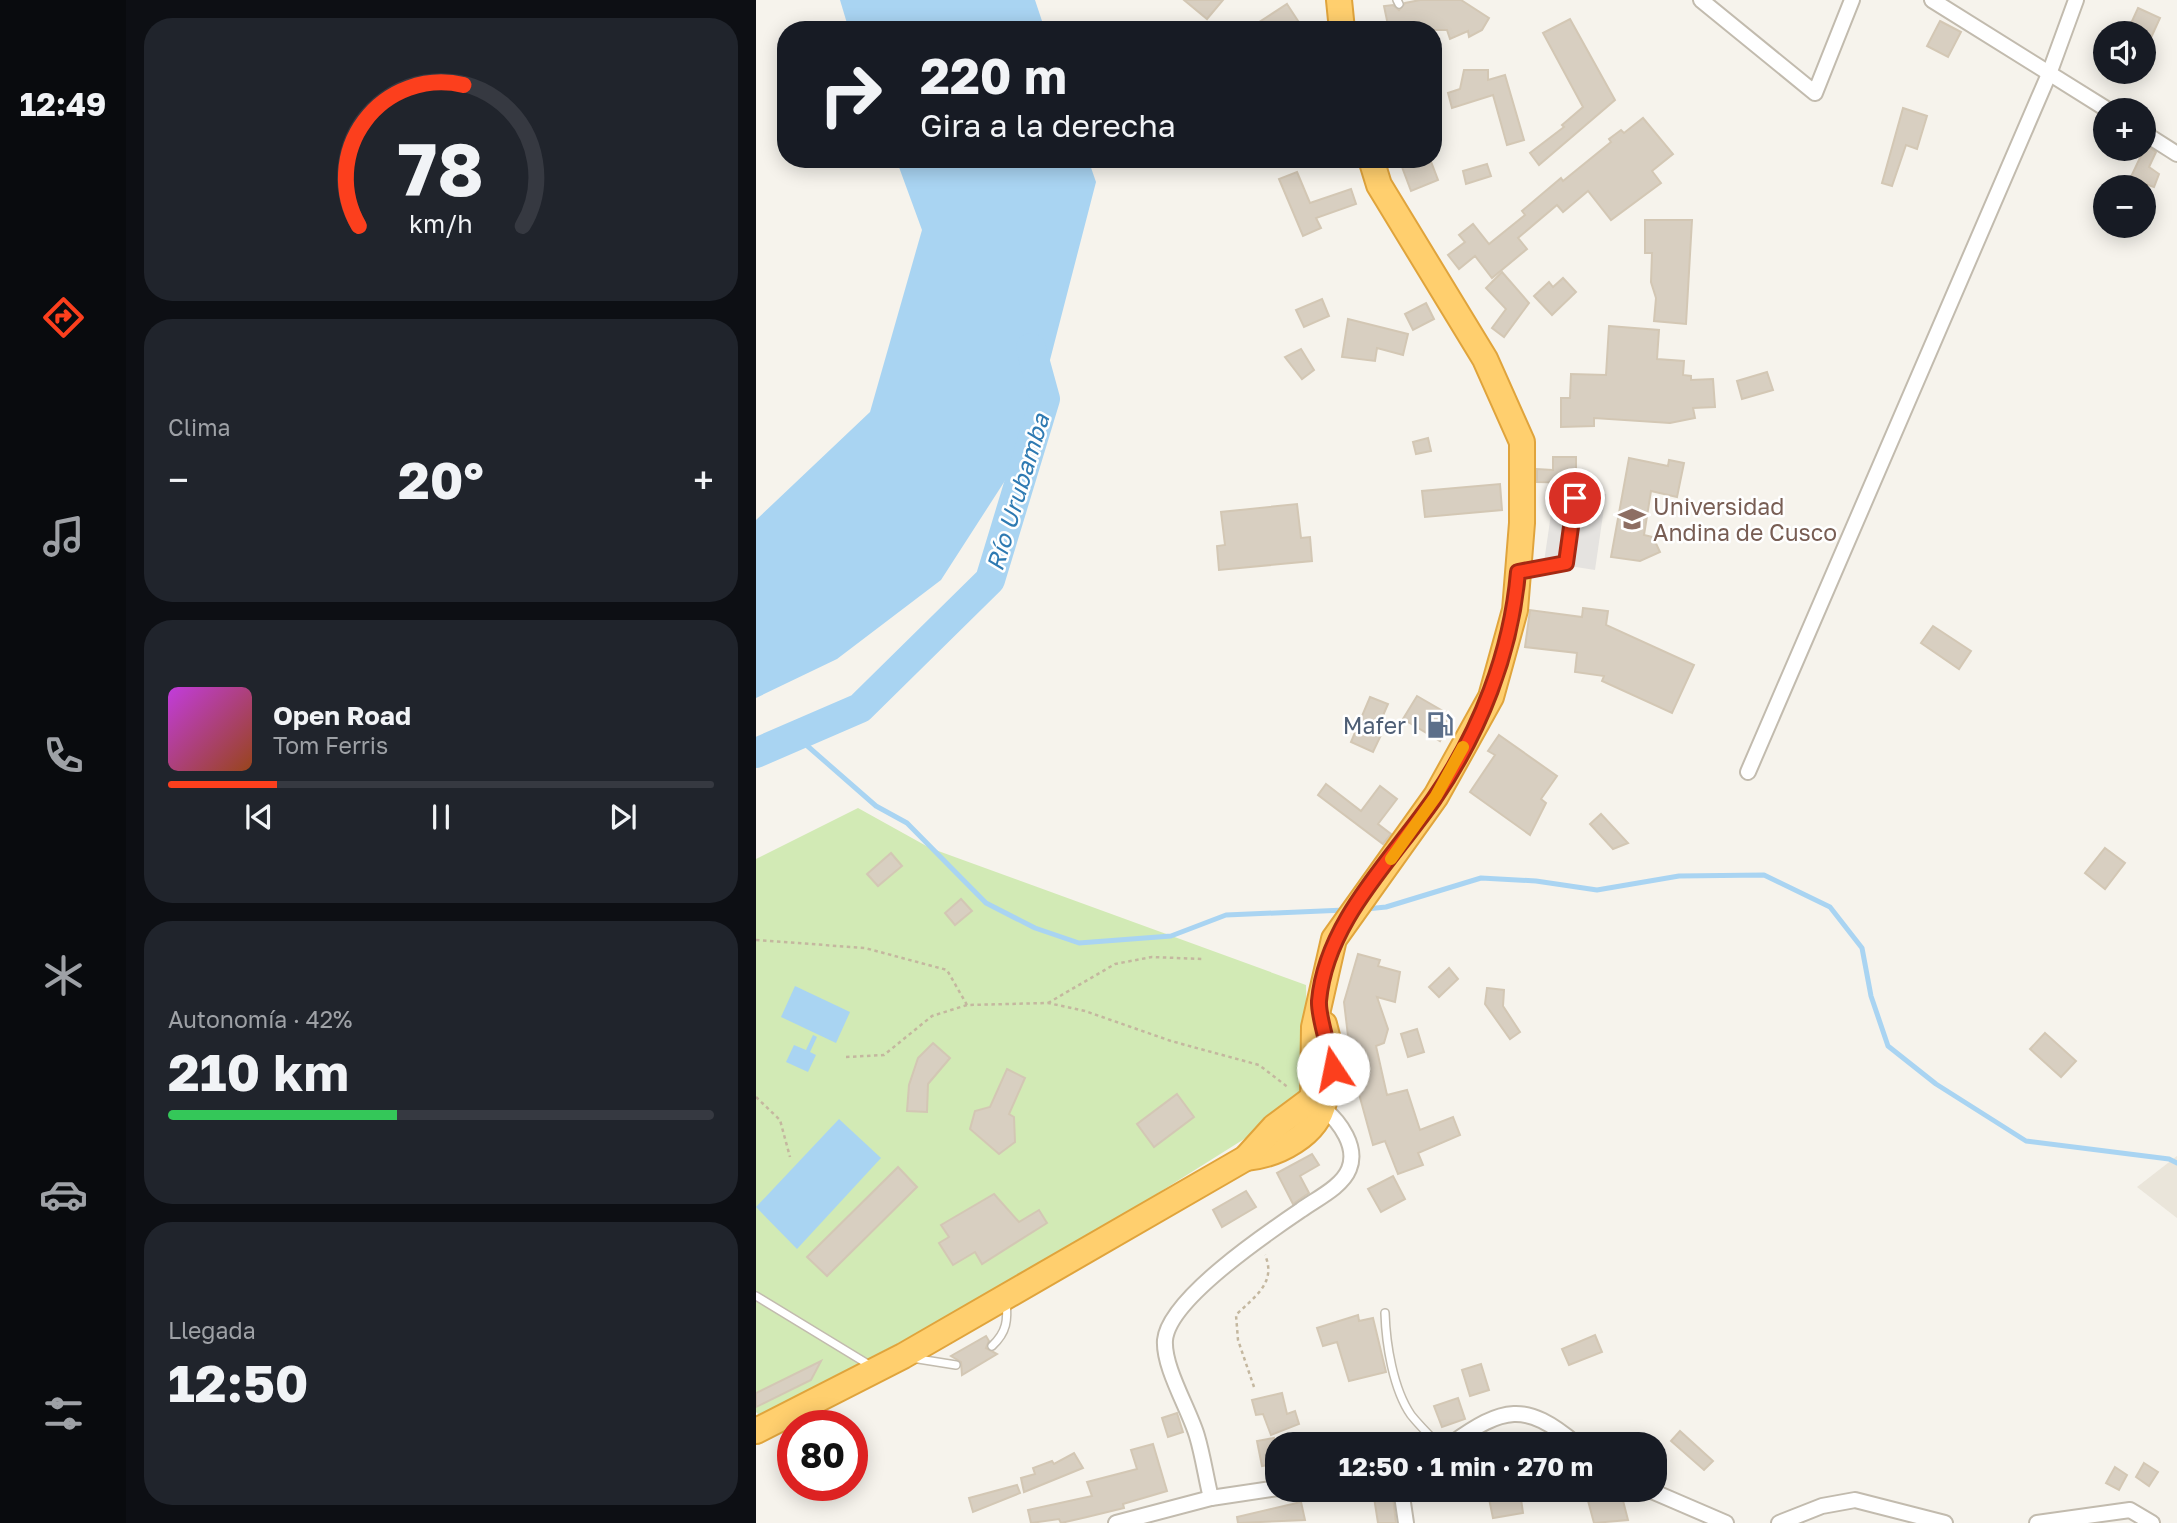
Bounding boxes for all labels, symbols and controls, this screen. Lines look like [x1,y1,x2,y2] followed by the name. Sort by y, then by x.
[2093,21,2156,238] map controls
[2093,21,2156,84] button: sound
[920,46,1067,105] text: 220 m
[805,49,896,140] icon: right
[20,85,106,123] text: 12:49
[2093,98,2156,161] button: +
[920,106,1176,144] text: Gira a la derecha
[398,125,484,212] text: 78
[2093,175,2156,238] button: −
[409,207,473,238] text: km/h
[39,293,88,342] icon: directions
[979,409,1055,574] water label: Río Urubamba
[168,413,231,441] text: Clima
[398,448,484,510] text: 20°
[168,457,189,502] text: −
[693,457,714,502] text: +
[1545,468,1605,528] pin
[1556,479,1594,517] icon: arrive
[1653,492,1837,546] place label: Universidad Andina de Cusco
[1617,504,1647,534] school or university icon: Universidad Andina de Cusco
[39,512,88,561] icon: music
[273,700,411,731] text: Open Road
[1425,710,1455,740] fuel station icon: Mafer I
[1343,711,1419,739] place label: Mafer I
[39,731,88,780] icon: phone
[273,731,388,759] text: Tom Ferris
[240,798,278,836] icon: previous
[422,798,460,836] icon: pause
[604,798,642,836] icon: next
[39,951,88,1000] icon: climate
[168,1005,352,1033] text: Autonomía · 42%
[1296,1032,1370,1106] position arrow
[168,1040,349,1102] text: 210 km
[39,1170,88,1219] icon: car
[168,1316,256,1344] text: Llegada
[168,1351,309,1413] text: 12:50
[39,1389,88,1438] icon: filters
[777,1410,868,1501] speed limit sign: 80
[1339,1451,1593,1482] text: 12:50 · 1 min · 270 m

